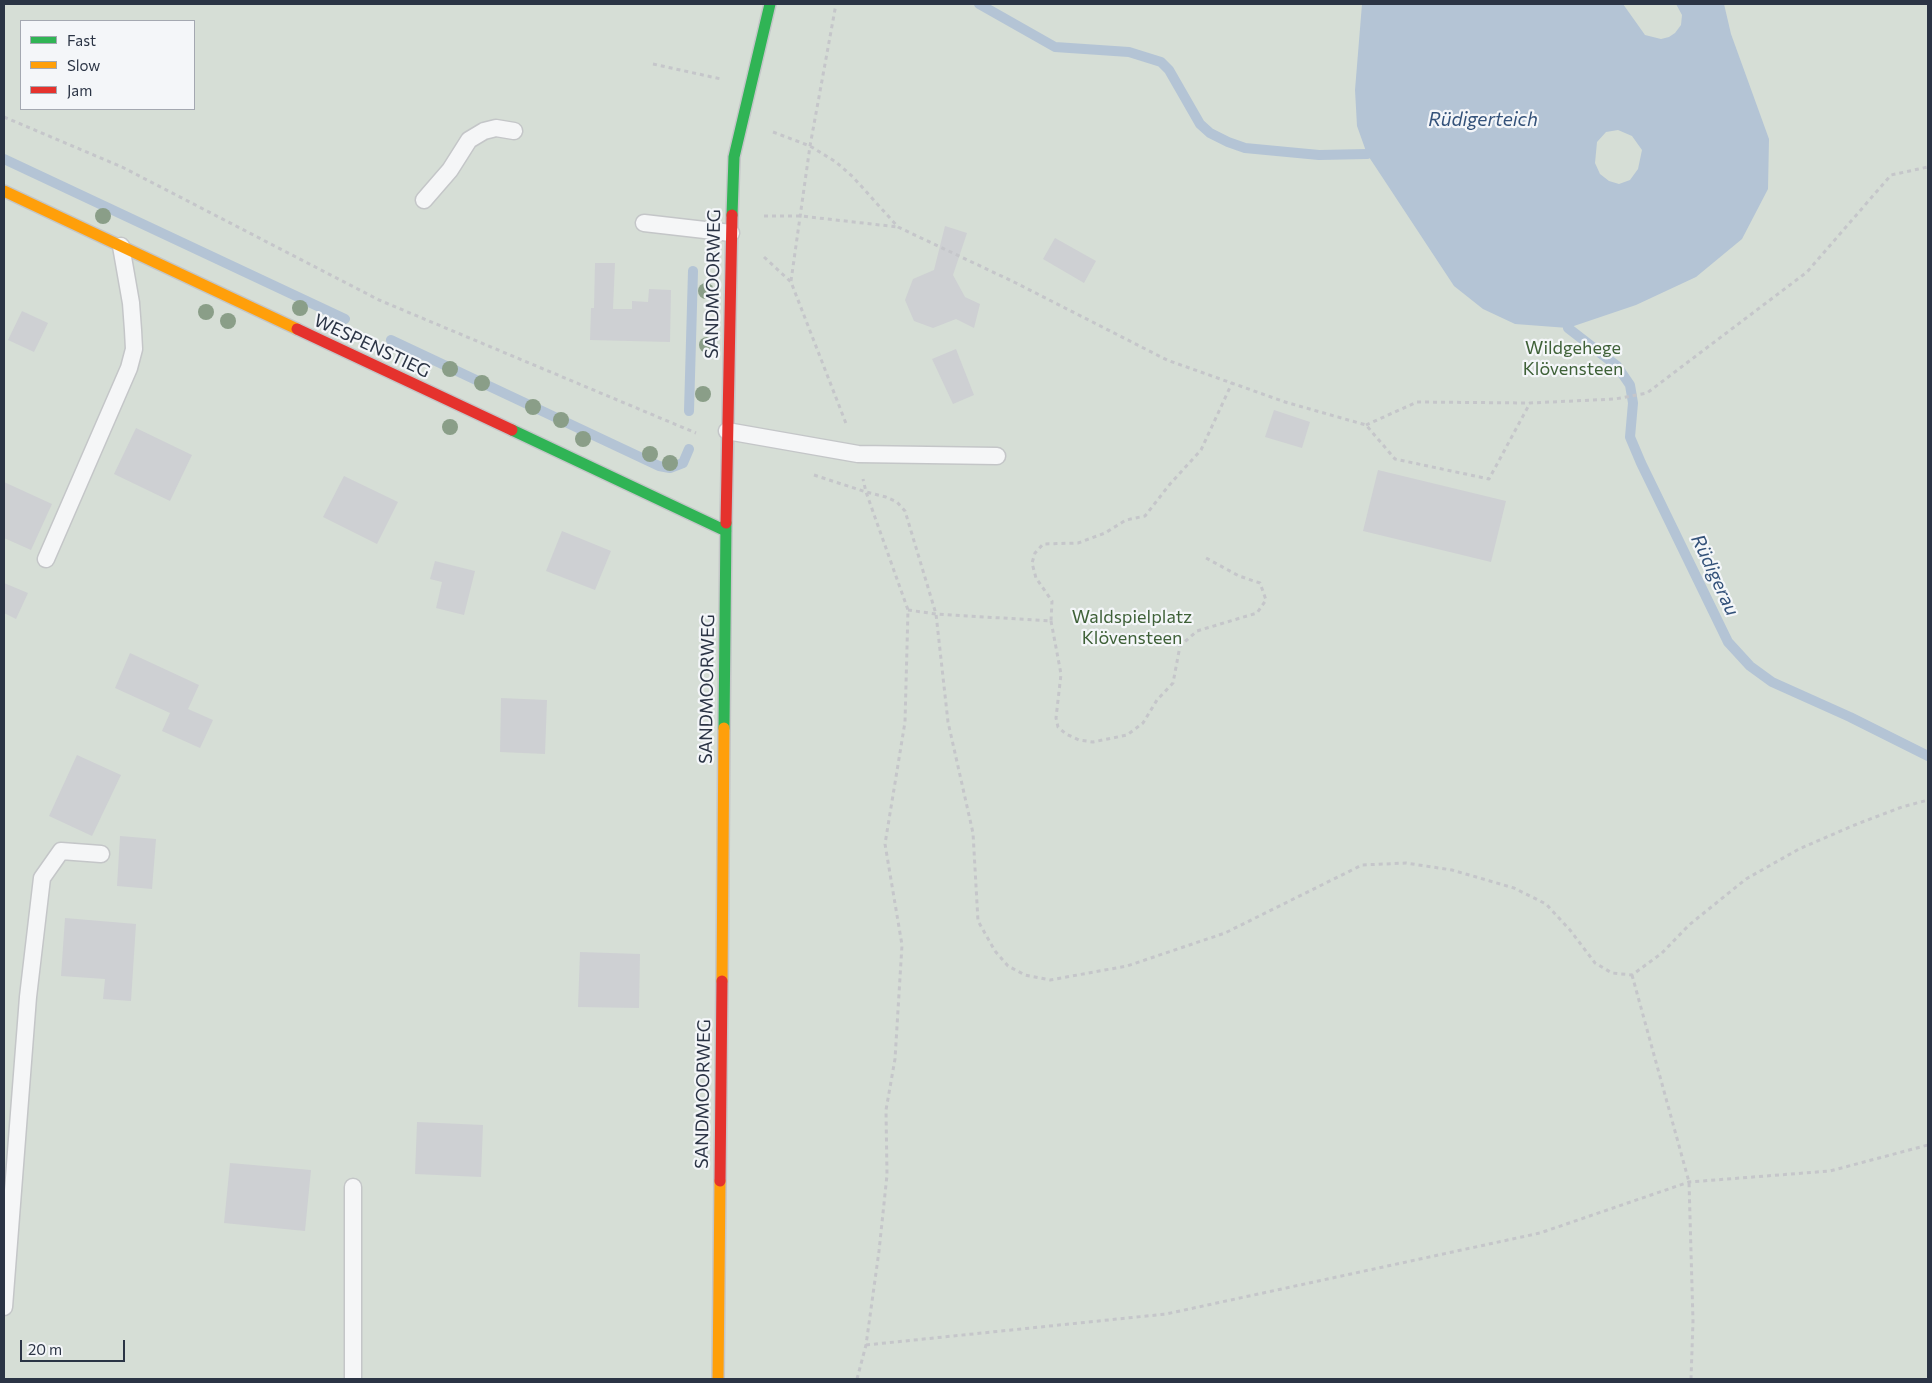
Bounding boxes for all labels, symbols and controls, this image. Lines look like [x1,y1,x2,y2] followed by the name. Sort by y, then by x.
[20,20,195,110] legend
[67,31,96,49] text: Fast
[67,56,100,74] text: Slow
[67,81,92,99] text: Jam
[1428,109,1538,131] water label: Rüdigerteich
[701,209,725,359] street label: SANDMOORWEG
[310,310,434,382] street label: WESPENSTIEG
[1523,337,1623,379] park label: Wildgehege Klövensteen
[1686,531,1744,619] water label: Rüdigerau
[1072,606,1192,649] park label: Waldspielplatz Klövensteen
[695,614,719,764] street label: SANDMOORWEG
[691,1019,715,1169] street label: SANDMOORWEG
[22,1330,128,1362] scale bar
[28,1340,62,1358] text: 20 m

